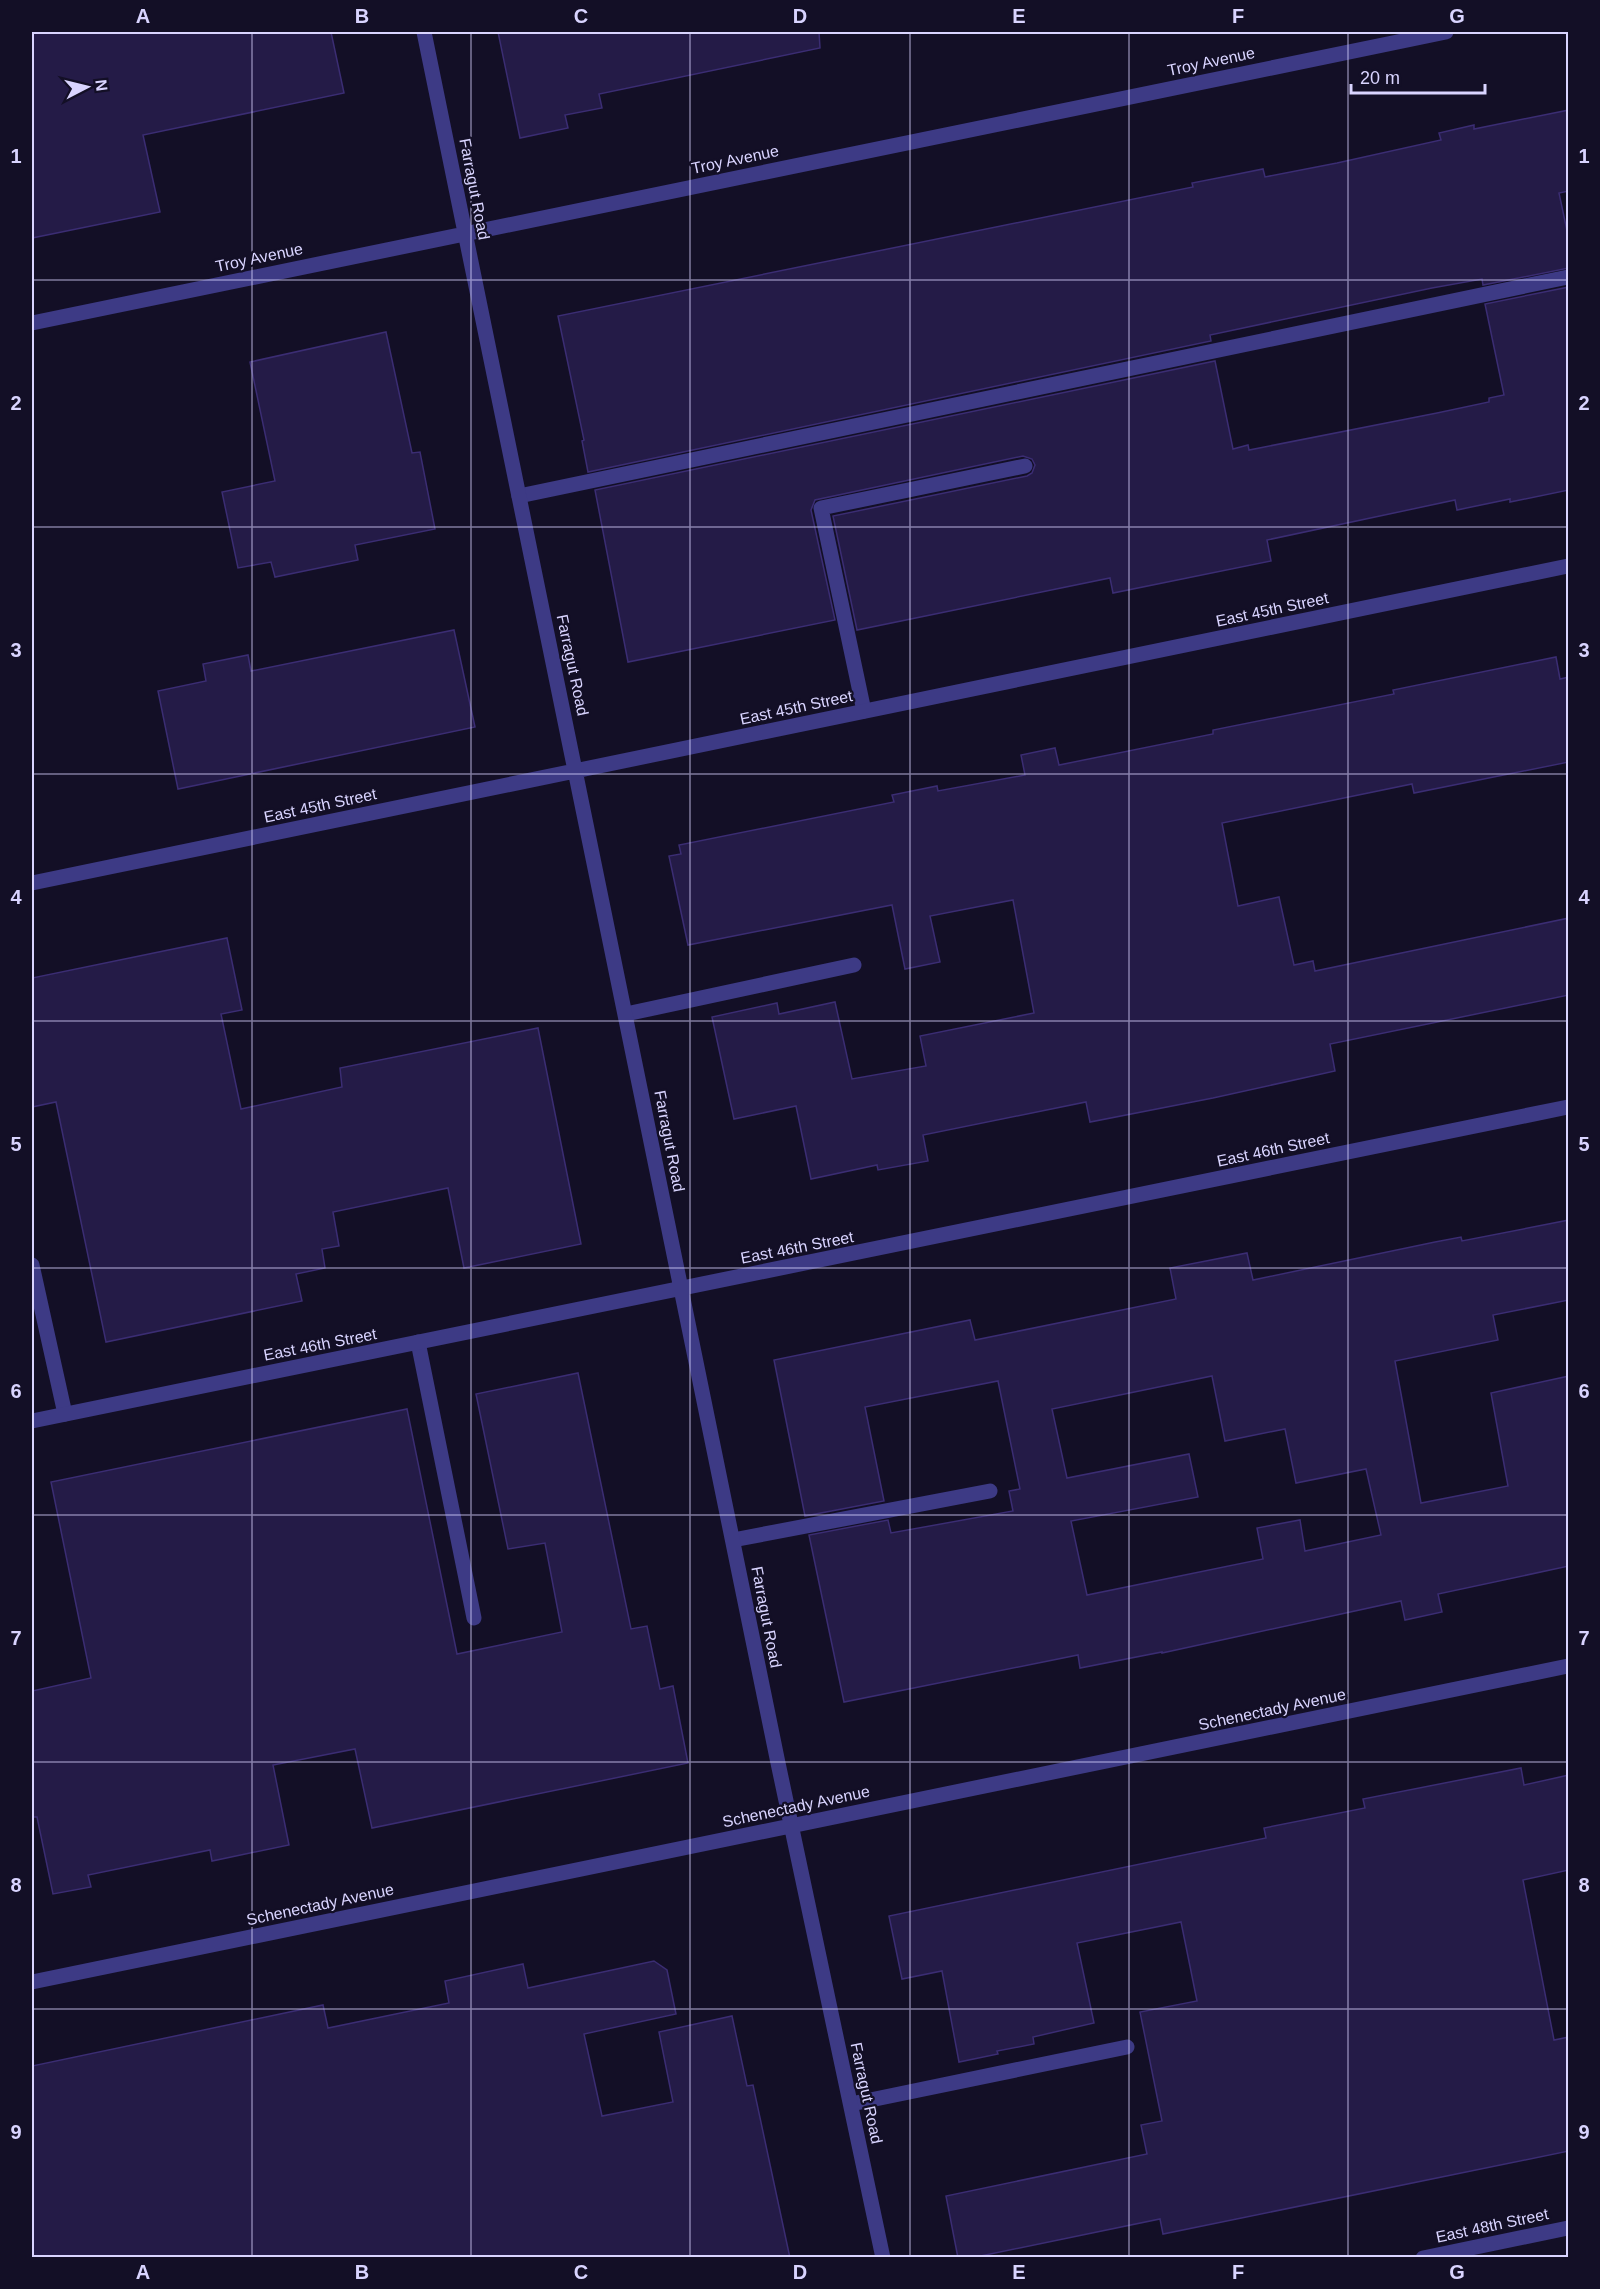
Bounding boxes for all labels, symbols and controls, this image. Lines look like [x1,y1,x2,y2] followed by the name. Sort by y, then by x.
[136,5,150,27] text: A
[355,5,369,27] text: B
[574,5,588,27] text: C
[793,5,807,27] text: D
[1012,5,1026,27] text: E
[1232,5,1244,27] text: F
[1449,5,1465,27] text: G
[1166,44,1256,79] street label: Troy Avenue
[57,57,117,117] north arrow
[1351,57,1484,95] scale bar
[1360,68,1400,88] text: 20 m
[92,78,111,92] text: N
[456,137,493,241] street label: Farragut Road
[690,142,780,177] street label: Troy Avenue
[10,145,22,167] text: 1
[1578,145,1590,167] text: 1
[214,240,304,275] street label: Troy Avenue
[10,392,22,414] text: 2
[1578,392,1590,414] text: 2
[1214,589,1331,630] street label: East 45th Street
[553,613,592,717] street label: Farragut Road
[10,639,22,661] text: 3
[1578,639,1590,661] text: 3
[738,687,855,728] street label: East 45th Street
[262,785,379,826] street label: East 45th Street
[10,886,22,908] text: 4
[1578,886,1590,908] text: 4
[651,1089,688,1193] street label: Farragut Road
[1215,1129,1332,1170] street label: East 46th Street
[10,1133,22,1155] text: 5
[1578,1133,1590,1155] text: 5
[739,1228,856,1267] street label: East 46th Street
[262,1325,379,1364] street label: East 46th Street
[10,1380,22,1402] text: 6
[1578,1380,1590,1402] text: 6
[748,1565,785,1669] street label: Farragut Road
[10,1627,22,1649] text: 7
[1578,1627,1590,1649] text: 7
[1197,1686,1347,1733] street label: Schenectady Avenue
[721,1783,871,1830] street label: Schenectady Avenue
[10,1874,22,1896] text: 8
[1578,1874,1590,1896] text: 8
[245,1881,395,1928] street label: Schenectady Avenue
[847,2041,886,2145] street label: Farragut Road
[10,2121,22,2143] text: 9
[1578,2121,1590,2143] text: 9
[1434,2205,1551,2246] street label: East 48th Street
[136,2261,150,2283] text: A
[355,2261,369,2283] text: B
[574,2261,588,2283] text: C
[793,2261,807,2283] text: D
[1012,2261,1026,2283] text: E
[1232,2261,1244,2283] text: F
[1449,2261,1465,2283] text: G

